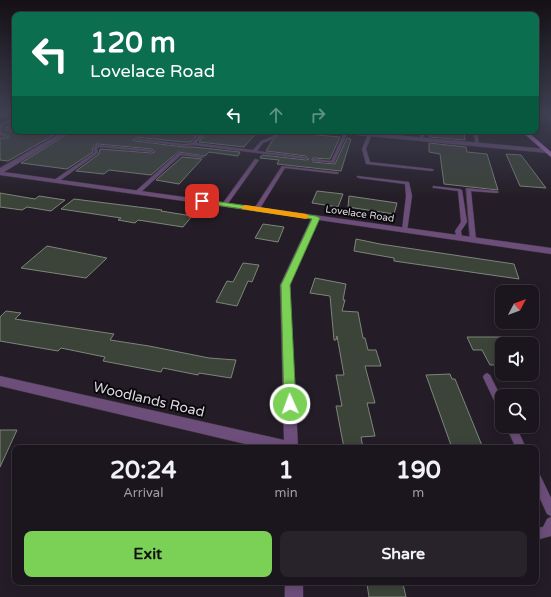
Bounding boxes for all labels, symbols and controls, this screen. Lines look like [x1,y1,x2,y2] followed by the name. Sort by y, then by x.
[90,26,176,60] text: 120 m
[24,28,76,80] icon: left
[90,60,215,82] text: Lovelace Road
[223,104,245,126] icon: left
[265,104,287,126] icon: ahead
[307,104,329,126] icon: right
[185,184,219,218] pin
[191,190,213,212] icon: arrive
[325,203,395,225] street label: Lovelace Road
[495,285,539,329] north arrow
[495,285,539,433] map controls
[495,337,539,381] button: sound
[92,378,206,421] street label: Woodlands Road
[269,383,311,425] position arrow
[495,389,539,433] button: search
[110,456,177,485] text: 20:24
[279,456,294,485] text: 1
[396,456,441,485] text: 190
[123,485,163,501] text: Arrival
[275,485,298,501] text: min
[412,485,424,501] text: m
[24,531,272,577] button: Exit
[280,531,527,577] button: Share

